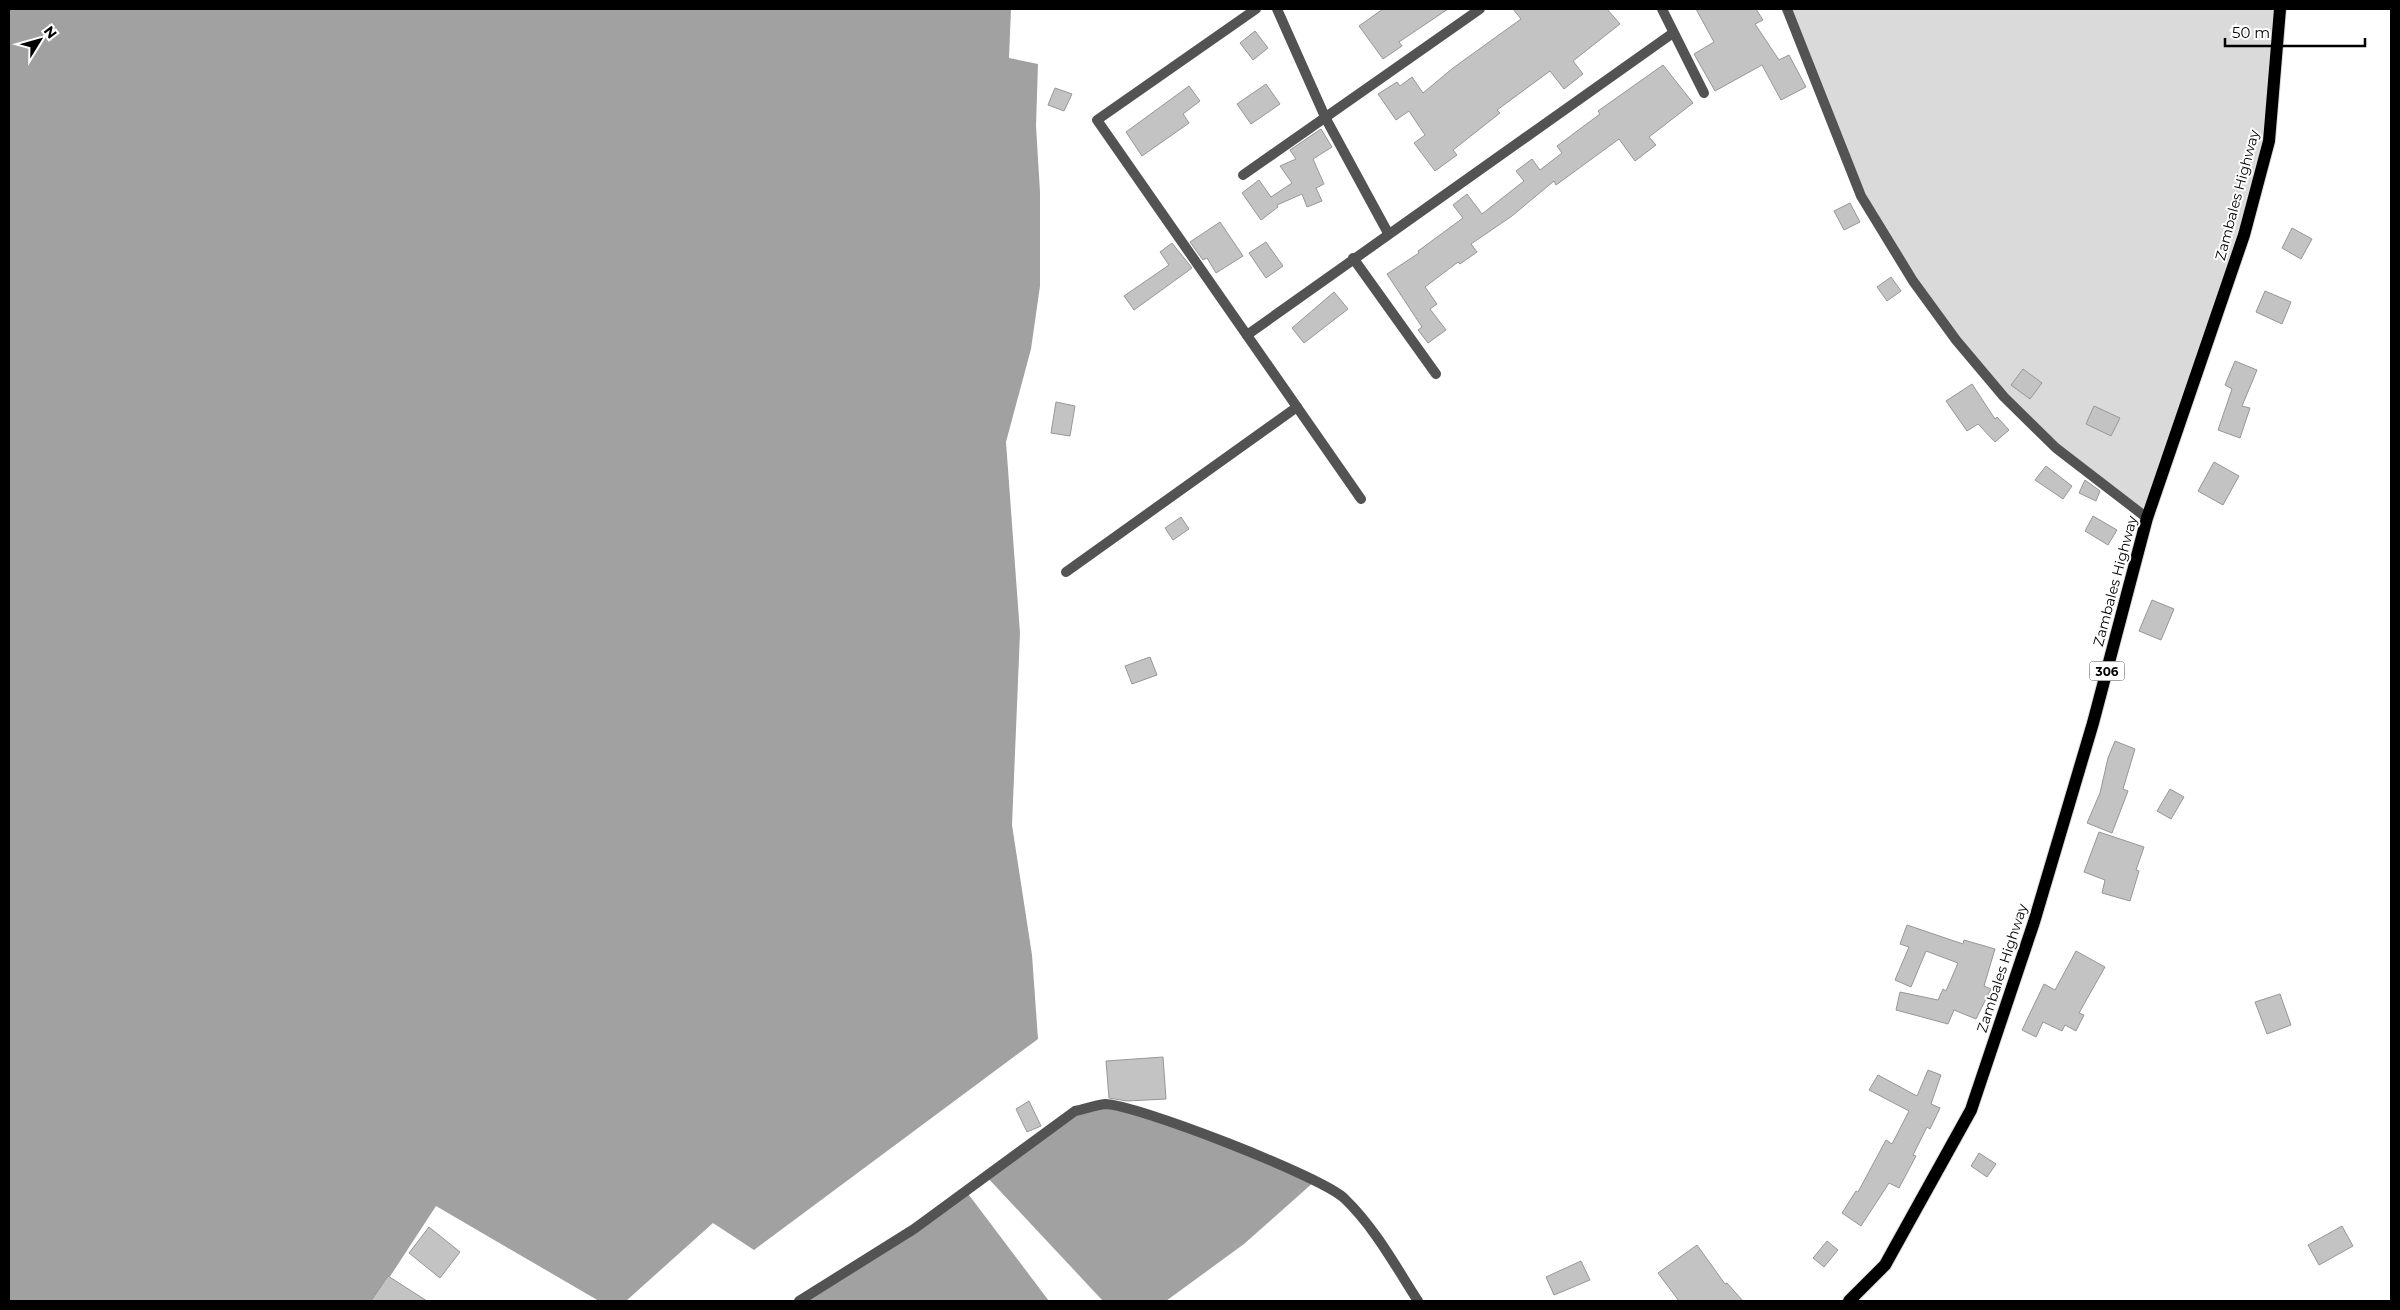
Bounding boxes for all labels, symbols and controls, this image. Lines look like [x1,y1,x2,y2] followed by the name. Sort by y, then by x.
[15,15,65,65] north arrow
[2225,15,2365,47] scale bar
[40,22,61,42] text: N
[2232,23,2270,42] text: 50 m
[2211,127,2263,262] street label: Zambales Highway
[2089,513,2141,648] street label: Zambales Highway
[2090,661,2124,680] road number: 306
[1973,901,2031,1035] street label: Zambales Highway

